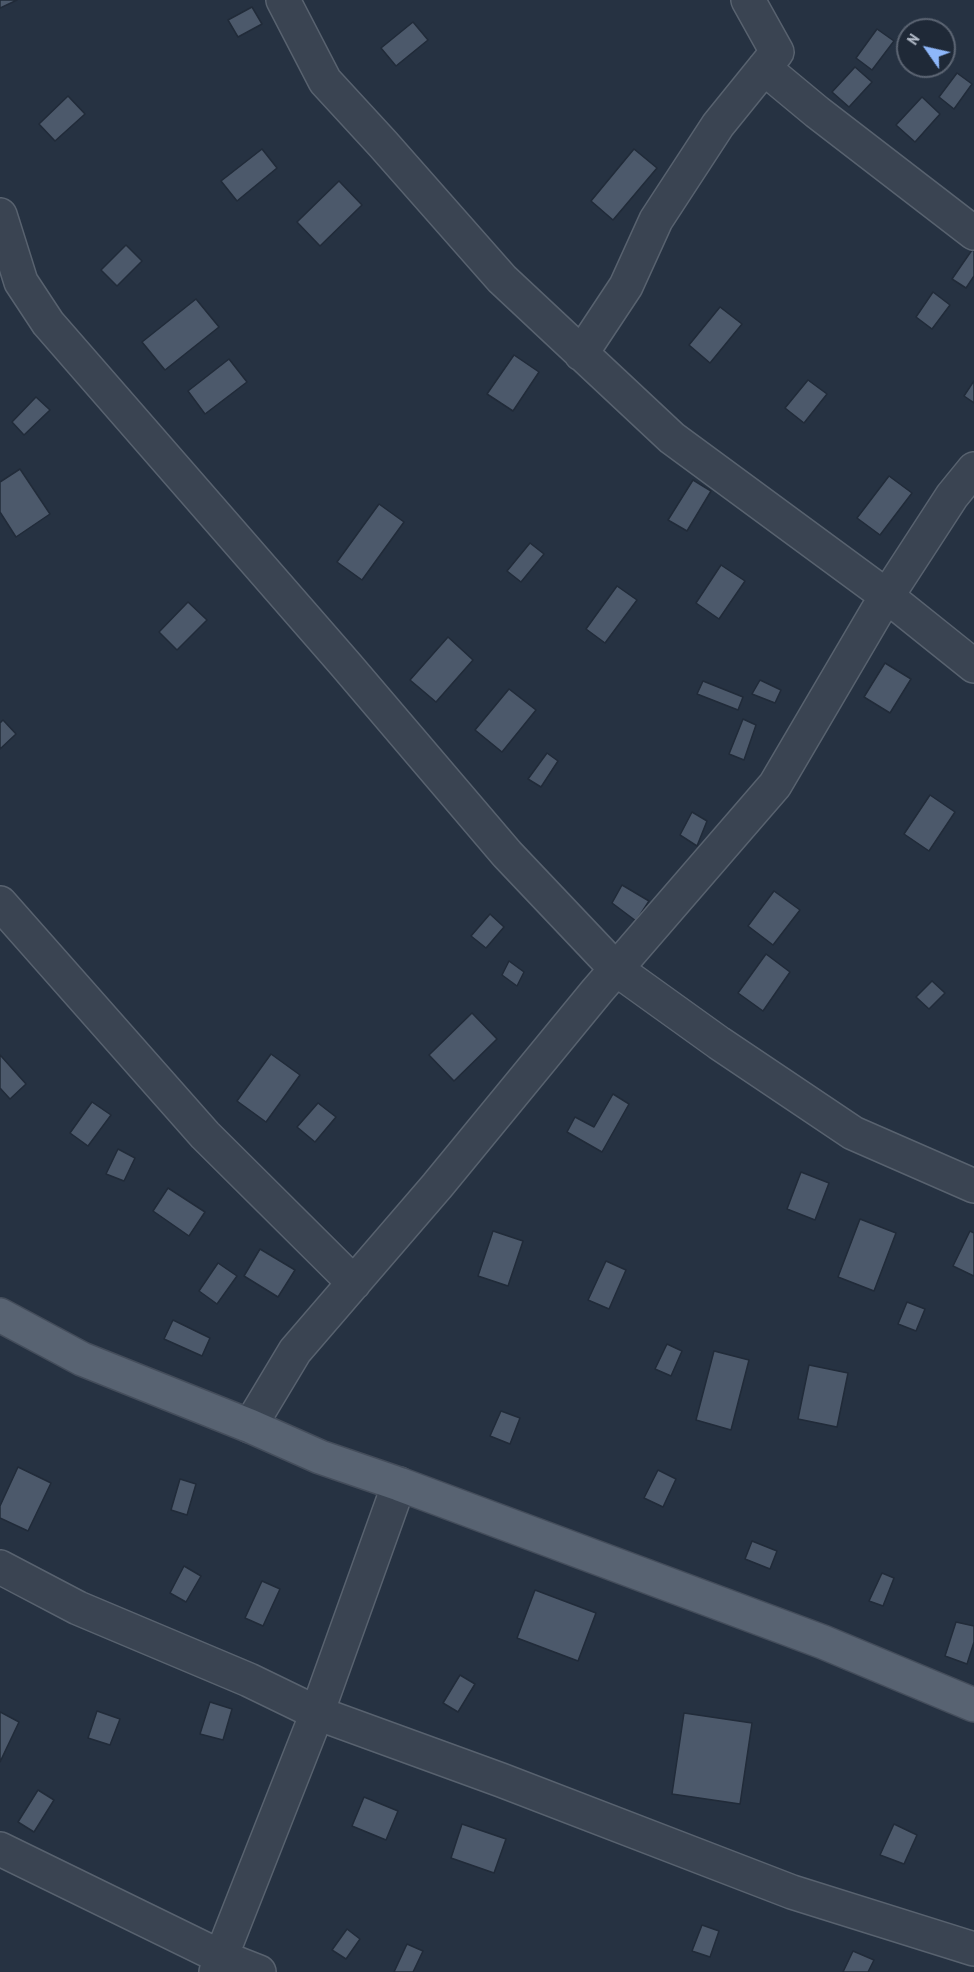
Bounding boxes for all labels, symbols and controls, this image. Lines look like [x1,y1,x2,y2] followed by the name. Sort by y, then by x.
[896,18,956,78] north arrow
[902,30,923,48] text: N

